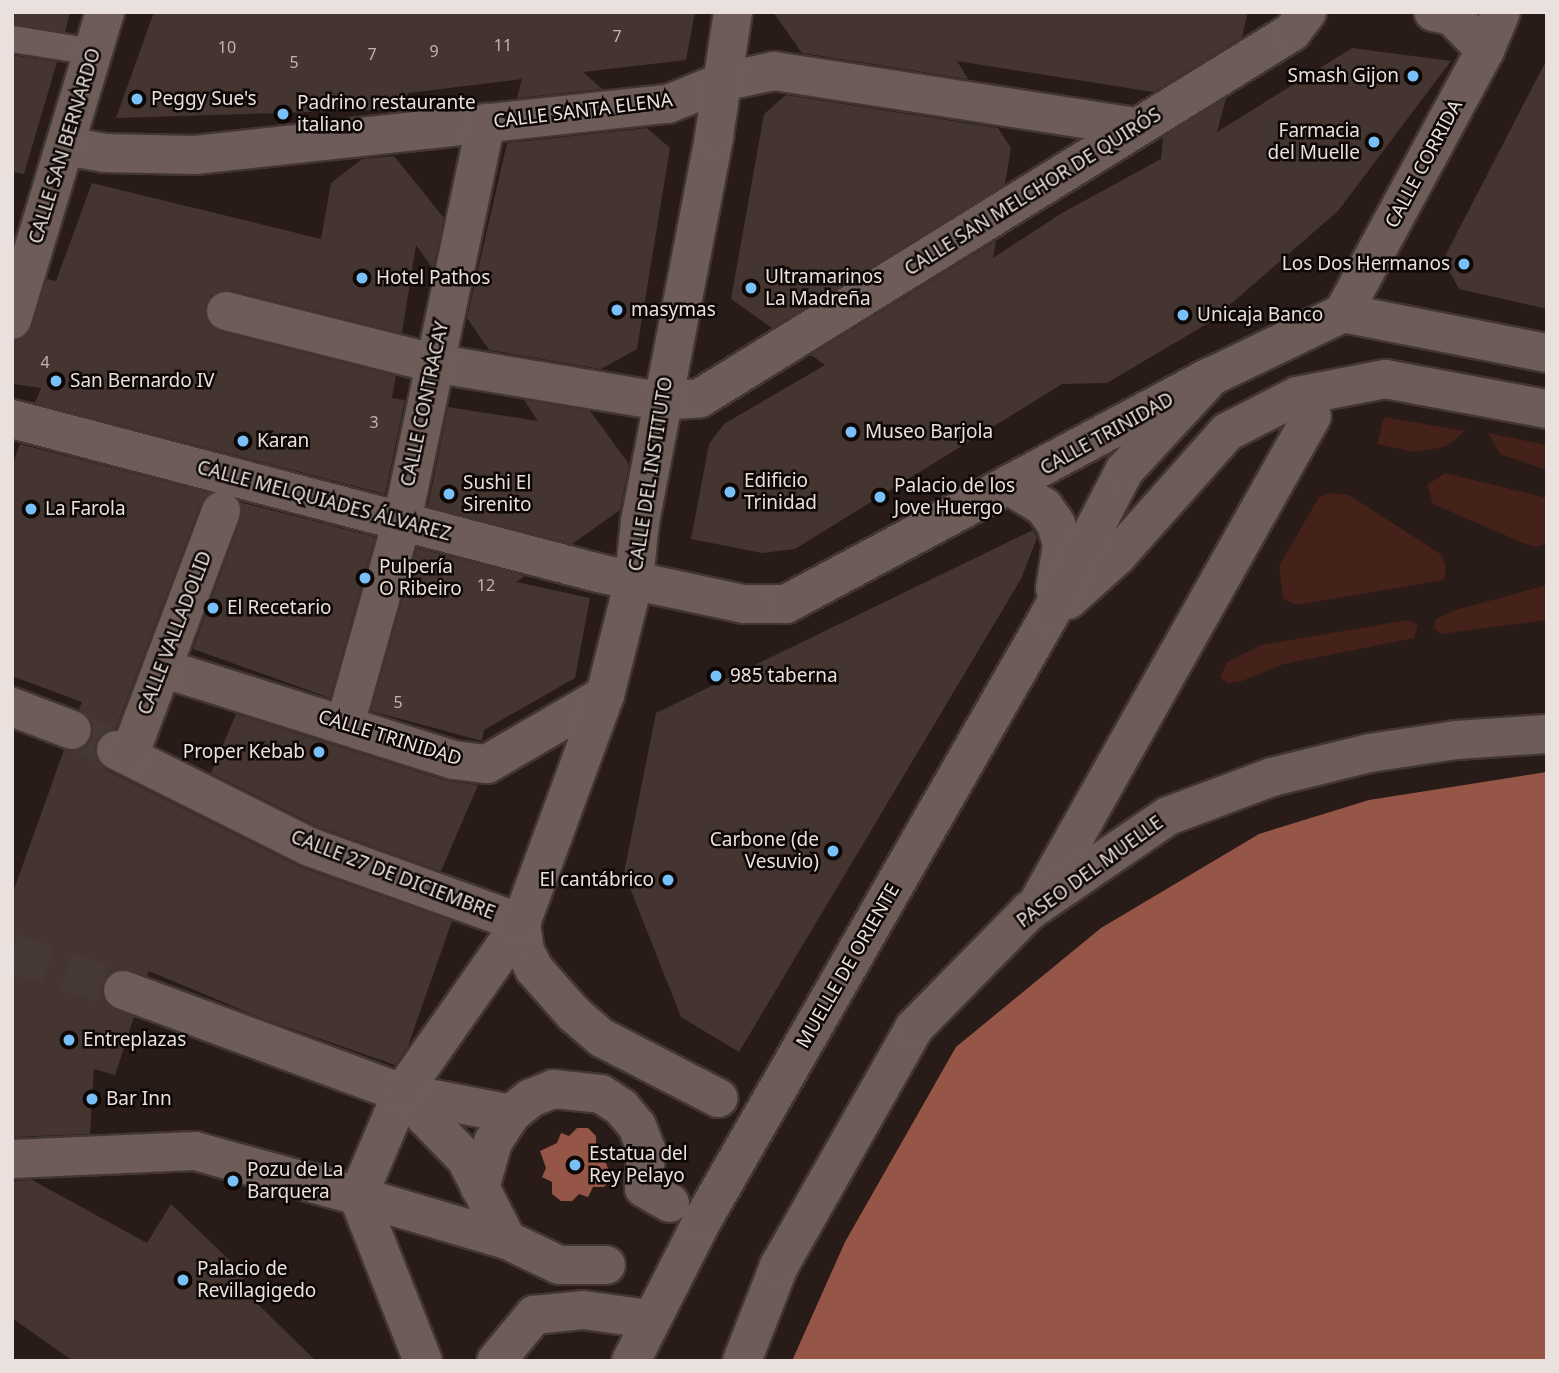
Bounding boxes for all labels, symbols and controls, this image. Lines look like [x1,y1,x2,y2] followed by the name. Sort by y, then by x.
[612,26,622,46] house number: 7
[494,35,512,55] house number: 11
[218,37,236,57] house number: 10
[429,41,439,61] house number: 9
[367,44,377,64] house number: 7
[24,45,106,247] street label: CALLE SAN BERNARDO
[289,52,299,72] house number: 5
[1287,65,1399,87] place label: Smash Gijon
[1405,68,1421,84] marker: Smash Gijon
[151,88,257,110] place label: Peggy Sue's
[492,89,674,133] street label: CALLE SANTA ELENA
[129,91,145,107] marker: Peggy Sue's
[297,92,476,136] place label: Padrino restaurante italiano
[1381,96,1467,232] street label: CALLE CORRIDA
[901,103,1165,281] street label: CALLE SAN MELCHOR DE QUIRÓS
[275,106,291,122] marker: Padrino restaurante italiano
[1268,120,1360,164] place label: Farmacia del Muelle
[1366,134,1382,150] marker: Farmacia del Muelle
[1282,253,1450,275] place label: Los Dos Hermanos
[1456,256,1472,272] marker: Los Dos Hermanos
[765,266,882,310] place label: Ultramarinos La Madreña
[376,267,490,289] place label: Hotel Pathos
[354,270,370,286] marker: Hotel Pathos
[743,280,759,296] marker: Ultramarinos La Madreña
[631,299,716,321] place label: masymas
[609,302,625,318] marker: masymas
[1197,304,1323,326] place label: Unicaja Banco
[1175,307,1191,323] marker: Unicaja Banco
[396,319,454,489] street label: CALLE CONTRACAY
[40,352,50,372] house number: 4
[70,370,215,392] place label: San Bernardo IV
[48,373,64,389] marker: San Bernardo IV
[624,375,678,573] street label: CALLE DEL INSTITUTO
[1036,388,1178,480] street label: CALLE TRINIDAD
[369,412,379,432] house number: 3
[865,421,993,443] place label: Museo Barjola
[843,424,859,440] marker: Museo Barjola
[257,430,309,452] place label: Karan
[235,433,251,449] marker: Karan
[195,456,453,546] street label: CALLE MELQUIADES ÁLVAREZ
[744,470,817,514] place label: Edificio Trinidad
[463,472,532,516] place label: Sushi El Sirenito
[894,475,1015,519] place label: Palacio de los Jove Huergo
[722,484,738,500] marker: Edificio Trinidad
[441,486,457,502] marker: Sushi El Sirenito
[872,489,888,505] marker: Palacio de los Jove Huergo
[45,498,126,520] place label: La Farola
[23,501,39,517] marker: La Farola
[133,548,217,718] street label: CALLE VALLADOLID
[379,556,462,600] place label: Pulpería O Ribeiro
[357,570,373,586] marker: Pulpería O Ribeiro
[477,575,495,595] house number: 12
[227,597,332,619] place label: El Recetario
[205,600,221,616] marker: El Recetario
[730,665,838,687] place label: 985 taberna
[708,668,724,684] marker: 985 taberna
[393,692,403,712] house number: 5
[316,705,464,771] street label: CALLE TRINIDAD
[183,741,305,763] place label: Proper Kebab
[311,744,327,760] marker: Proper Kebab
[1013,811,1167,933] street label: PASEO DEL MUELLE
[288,825,498,925] street label: CALLE 27 DE DICIEMBRE
[710,829,819,873] place label: Carbone (de Vesuvio)
[825,843,841,859] marker: Carbone (de Vesuvio)
[540,869,654,891] place label: El cantábrico
[660,872,676,888] marker: El cantábrico
[792,880,904,1052] street label: MUELLE DE ORIENTE
[83,1029,186,1051] place label: Entreplazas
[61,1032,77,1048] marker: Entreplazas
[106,1088,172,1110] place label: Bar Inn
[84,1091,100,1107] marker: Bar Inn
[589,1143,688,1187] place label: Estatua del Rey Pelayo
[567,1157,583,1173] marker: Estatua del Rey Pelayo
[247,1159,343,1203] place label: Pozu de La Barquera
[225,1173,241,1189] marker: Pozu de La Barquera
[197,1258,316,1302] place label: Palacio de Revillagigedo
[175,1272,191,1288] marker: Palacio de Revillagigedo

